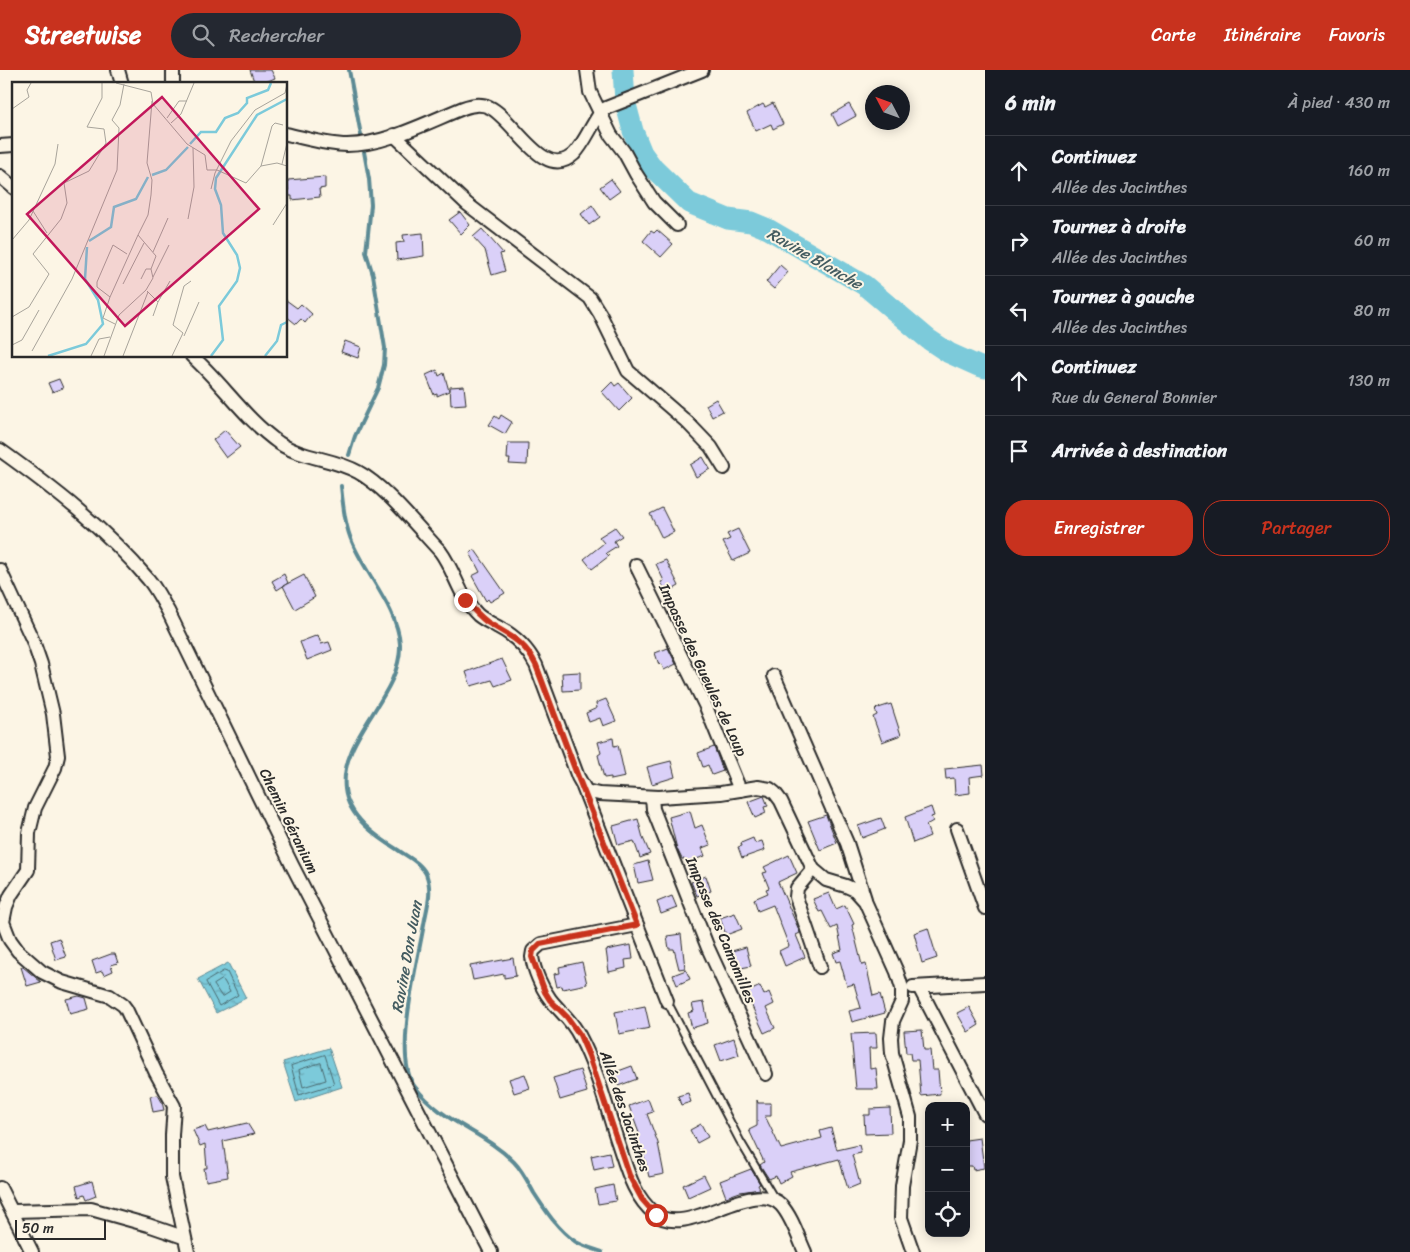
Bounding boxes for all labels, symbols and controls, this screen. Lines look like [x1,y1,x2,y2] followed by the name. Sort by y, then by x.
[171,13,521,58] search box
[25,14,141,56] text: Streetwise
[229,19,324,52] text: Rechercher
[1151,19,1196,51] text: Carte
[1224,19,1301,51] text: Itinéraire
[1329,19,1385,51] text: Favoris
[189,21,217,49] icon: search
[12,82,288,358] inset map
[1005,84,1056,122] text: 6 min
[865,85,910,130] north arrow
[1288,88,1390,117] text: À pied · 430 m
[1052,140,1137,173] text: Continuez
[1347,156,1390,185] text: 160 m
[1005,157,1033,185] icon: ahead
[1052,173,1187,202] text: Allée des Jacinthes
[1052,210,1186,243] text: Tournez à droite
[762,219,869,298] water label: Ravine Blanche
[1354,226,1390,255] text: 60 m
[1005,227,1033,255] icon: right
[1052,243,1187,272] text: Allée des Jacinthes
[1052,280,1194,313] text: Tournez à gauche
[1354,296,1390,325] text: 80 m
[1005,297,1033,325] icon: left
[1052,313,1187,342] text: Allée des Jacinthes
[1052,350,1137,383] text: Continuez
[1348,366,1390,395] text: 130 m
[1005,367,1033,395] icon: ahead
[1052,383,1216,412] text: Rue du General Bonnier
[1052,434,1227,467] text: Arrivée à destination
[1005,437,1033,465] icon: arrive
[1005,500,1193,556] button: Enregistrer
[1203,500,1390,556] button: Partager
[651,578,755,761] street label: Impasse des Gueules de Loup
[454,589,477,612] route end
[252,764,326,878] street label: Chemin Géranium
[678,851,764,1008] street label: Impasse des Camomilles
[382,896,431,1015] water label: Ravine Don Juan
[592,1046,658,1176] street label: Allée des Jacinthes
[925,1102,970,1237] map controls
[925,1102,970,1147] button: +
[925,1147,970,1192] button: −
[925,1192,970,1237] button: locate
[645,1204,668,1227] route start
[22,1216,54,1241] text: 50 m
[15,1217,106,1240] scale bar

